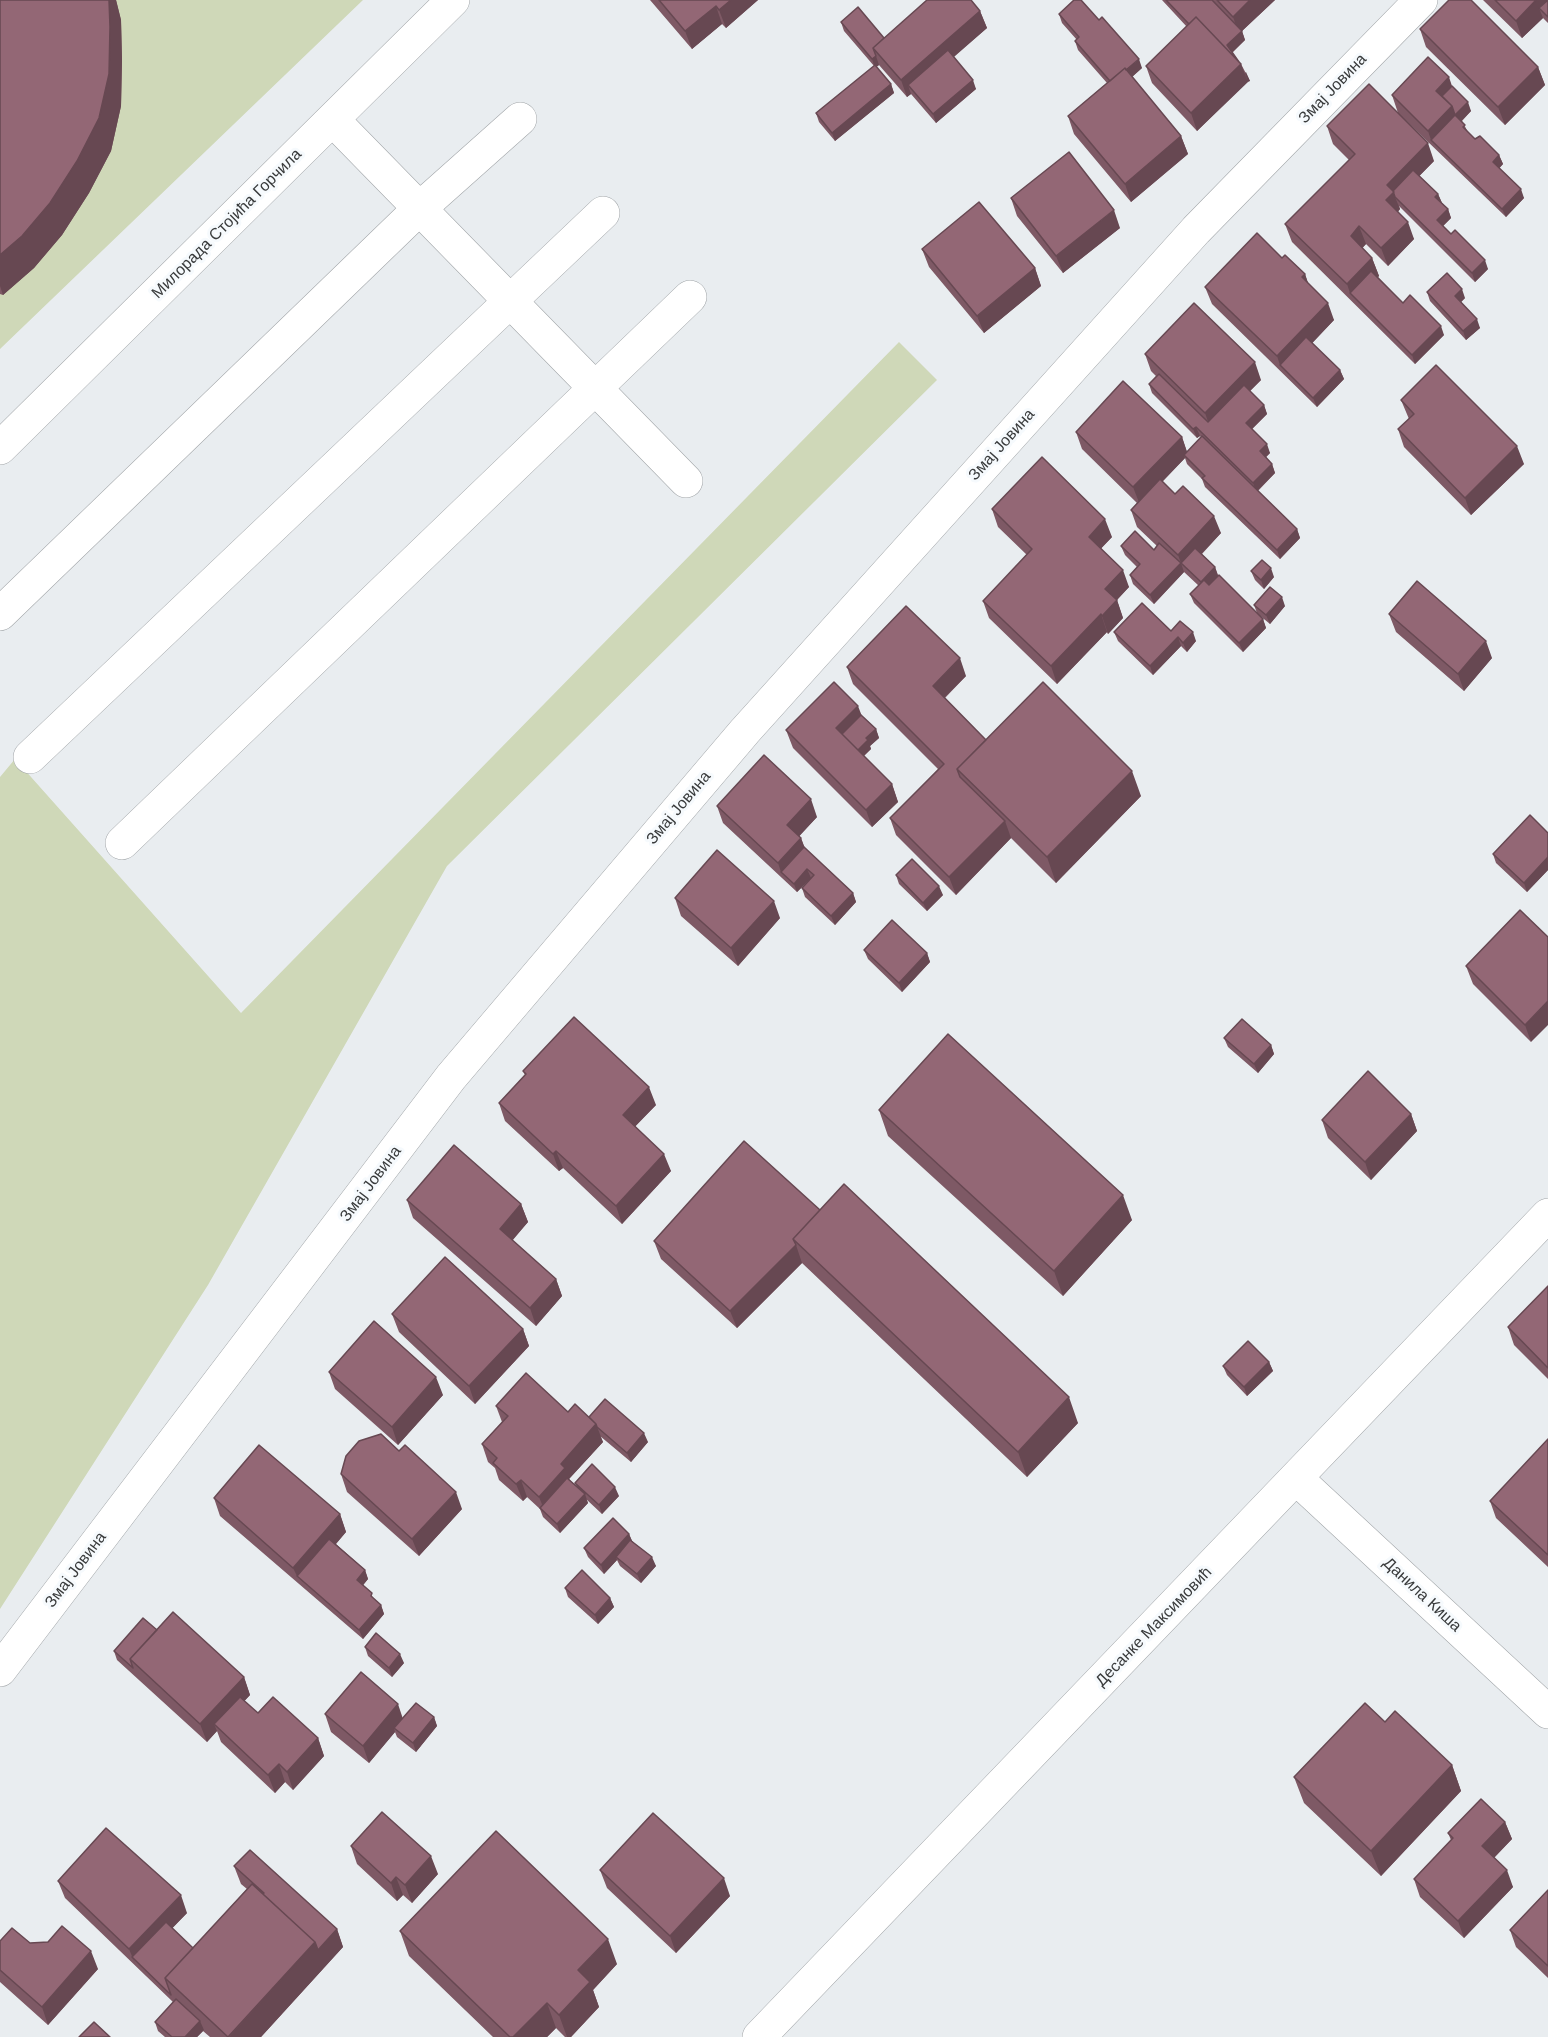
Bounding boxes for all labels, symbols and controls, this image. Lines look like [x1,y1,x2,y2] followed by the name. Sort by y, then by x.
[1295,50,1371,128] street label: Змај Јовина
[148,145,306,303] street label: Милорада Стојића Горчила
[965,405,1039,485] street label: Змај Јовина
[643,767,715,849] street label: Змај Јовина
[336,1142,406,1226] street label: Змај Јовина
[41,1528,111,1612] street label: Змај Јовина
[1379,1554,1465,1636] street label: Данила Киша
[1092,1563,1216,1691] street label: Десанке Максимовић

